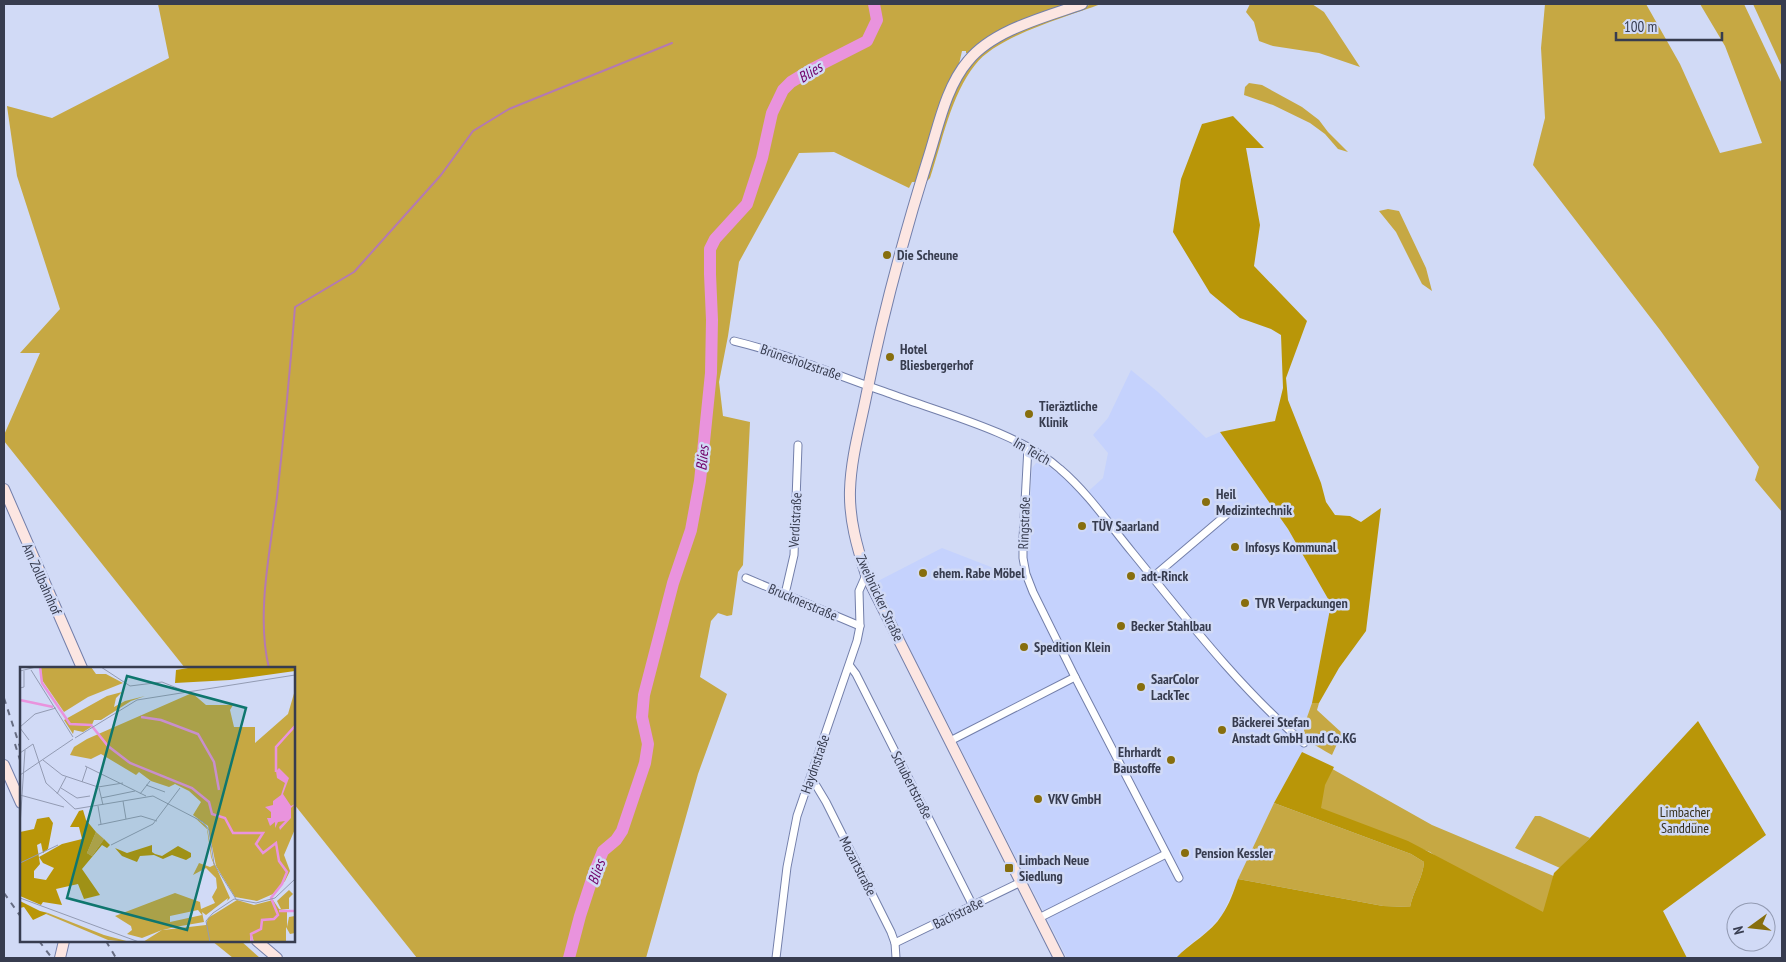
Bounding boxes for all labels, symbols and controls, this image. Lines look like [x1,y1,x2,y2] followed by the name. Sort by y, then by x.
[1616,10,1722,42] scale bar
[1624,17,1657,36] text: 100 m
[794,56,827,87] water label: Blies
[897,246,958,264] place label: Die Scheune
[881,249,893,261] marker: Die Scheune
[758,340,844,384] street label: Brünesholzstraße
[900,340,974,374] place label: Hotel Bliesbergerhof
[884,351,896,363] marker: Hotel Bliesbergerhof
[1039,397,1098,431] place label: Tieräztliche Klinik
[1023,408,1035,420] marker: Tieräztliche Klinik
[1010,433,1054,469] street label: Im Teich
[691,443,713,471] water label: Blies
[1216,485,1292,519] place label: Heil Medizintechnik
[785,492,805,549] street label: Verdistraße
[1014,496,1034,550] street label: Ringstraße
[1200,496,1212,508] marker: Heil Medizintechnik
[1092,517,1159,535] place label: TÜV Saarland
[1076,520,1088,532] marker: TÜV Saarland
[1245,538,1337,556] place label: Infosys Kommunal
[18,540,66,618] street label: Am Zollbahnhof
[1229,541,1241,553] marker: Infosys Kommunal
[852,552,908,644] street label: Zweibrücker Straße
[933,564,1025,582] place label: ehem. Rabe Möbel
[917,567,929,579] marker: ehem. Rabe Möbel
[1141,567,1189,585] place label: adt-Rinck
[1125,570,1137,582] marker: adt-Rinck
[766,579,840,625] street label: Brucknerstraße
[1255,594,1348,612] place label: TVR Verpackungen
[1239,597,1251,609] marker: TVR Verpackungen
[1131,617,1211,635] place label: Becker Stahlbau
[1115,620,1127,632] marker: Becker Stahlbau
[1034,638,1110,656] place label: Spedition Klein
[1018,641,1030,653] marker: Spedition Klein
[20,667,295,942] inset map
[1151,670,1200,704] place label: SaarColor LackTec
[1135,681,1147,693] marker: SaarColor LackTec
[1231,713,1356,747] place label: Bäckerei Stefan Anstadt GmbH und Co.KG
[1216,724,1228,736] marker: Bäckerei Stefan Anstadt GmbH und Co.KG
[797,732,834,796] street label: Haydnstraße
[1114,743,1161,777] place label: Ehrhardt Baustoffe
[887,748,937,822] street label: Schubertstraße
[1165,754,1177,766] marker: Ehrhardt Baustoffe
[1047,790,1101,808] place label: VKV GmbH
[1032,793,1044,805] marker: VKV GmbH
[1660,803,1710,837] park label: Limbacher Sanddüne
[835,833,881,899] street label: Mozartstraße
[1195,844,1274,862] place label: Pension Kessler
[1179,847,1191,859] marker: Pension Kessler
[1019,851,1089,885] place label: Limbach Neue Siedlung
[583,855,610,887] water label: Blies
[1003,862,1015,874] marker: Limbach Neue Siedlung
[930,893,986,933] street label: Bachstraße
[1726,902,1776,952] north arrow
[1729,924,1748,936] text: N

